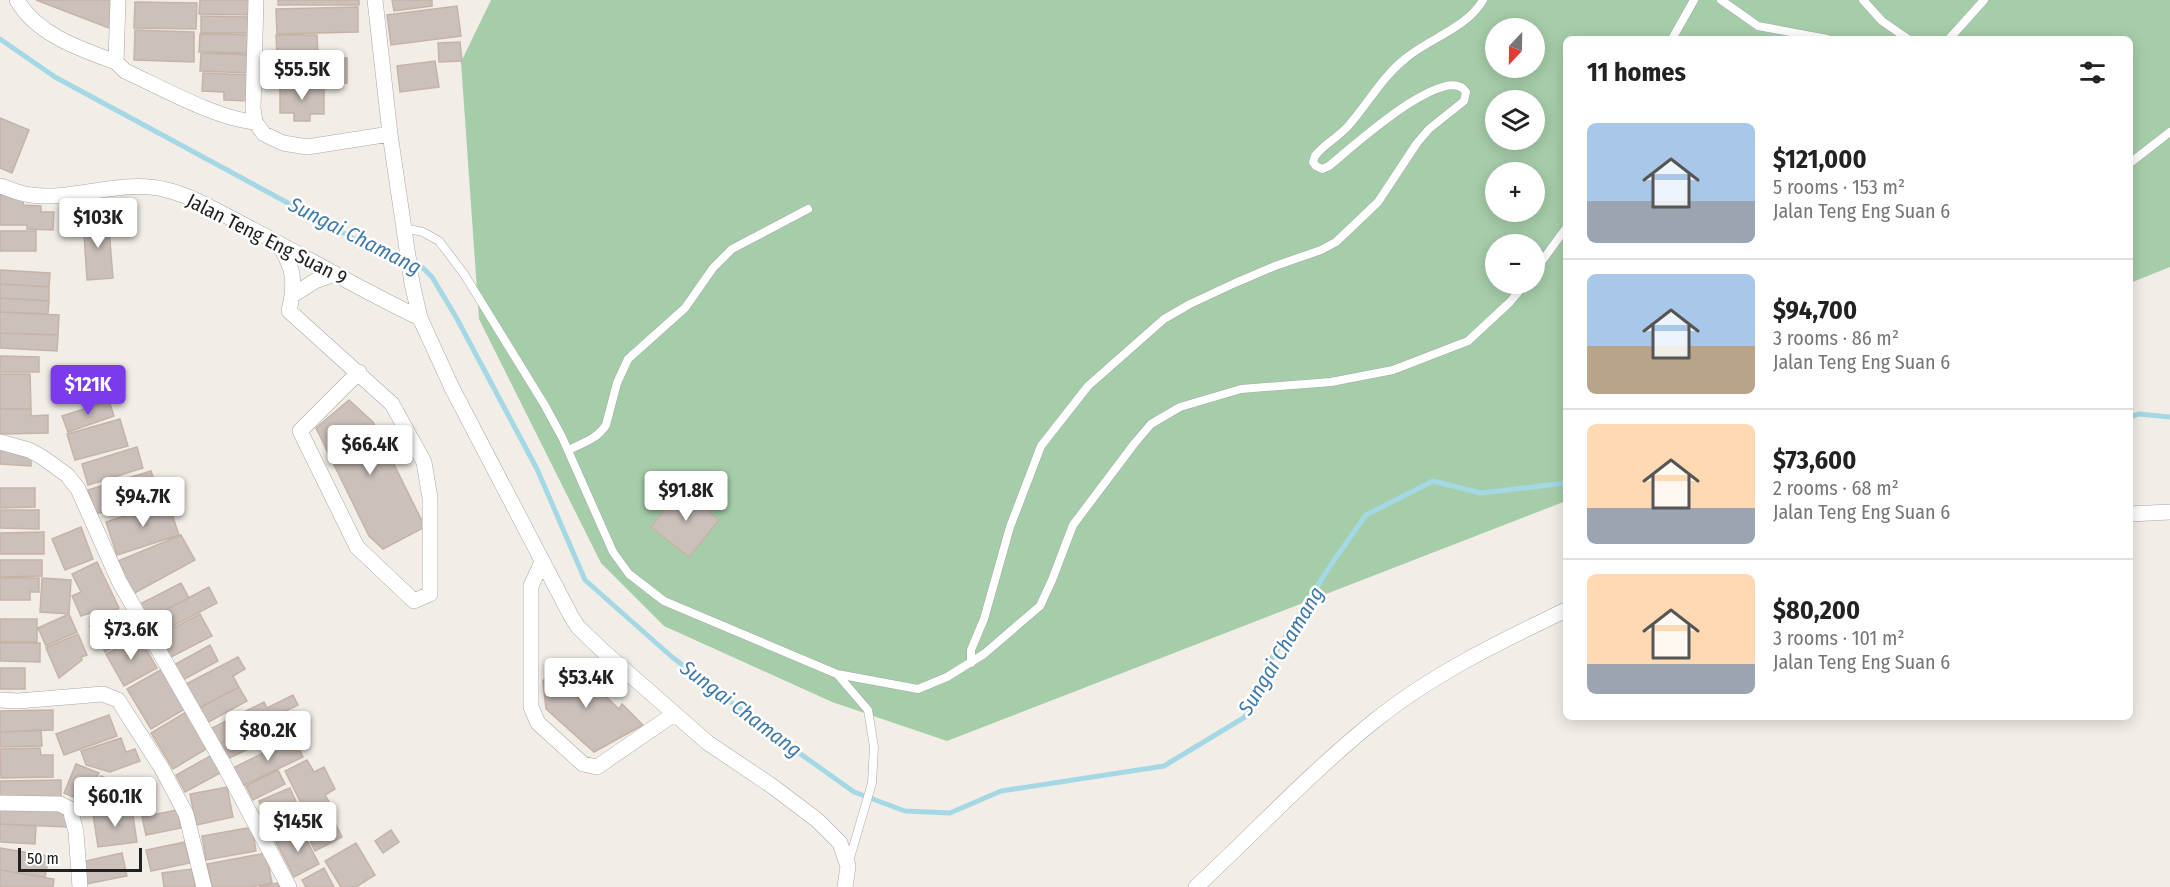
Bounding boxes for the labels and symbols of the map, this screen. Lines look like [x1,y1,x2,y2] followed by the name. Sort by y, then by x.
[1485,18,1545,78] north arrow
[253,50,351,101] pin: $55.5K
[183,188,351,290] street label: Jalan Teng Eng Suan 9
[283,191,426,281] water label: Sungai Chamang
[56,198,140,249] pin: $103K
[46,365,130,416] pin: $121K
[321,425,419,476] pin: $66.4K
[637,471,735,522] pin: $91.8K
[94,477,192,528] pin: $94.7K
[1232,582,1330,721] water label: Sungai Chamang
[82,610,180,661] pin: $73.6K
[674,654,807,763] water label: Sungai Chamang
[537,658,635,709] pin: $53.4K
[219,711,317,762] pin: $80.2K
[66,777,164,828] pin: $60.1K
[256,802,340,853] pin: $145K
[18,845,142,872] scale bar

